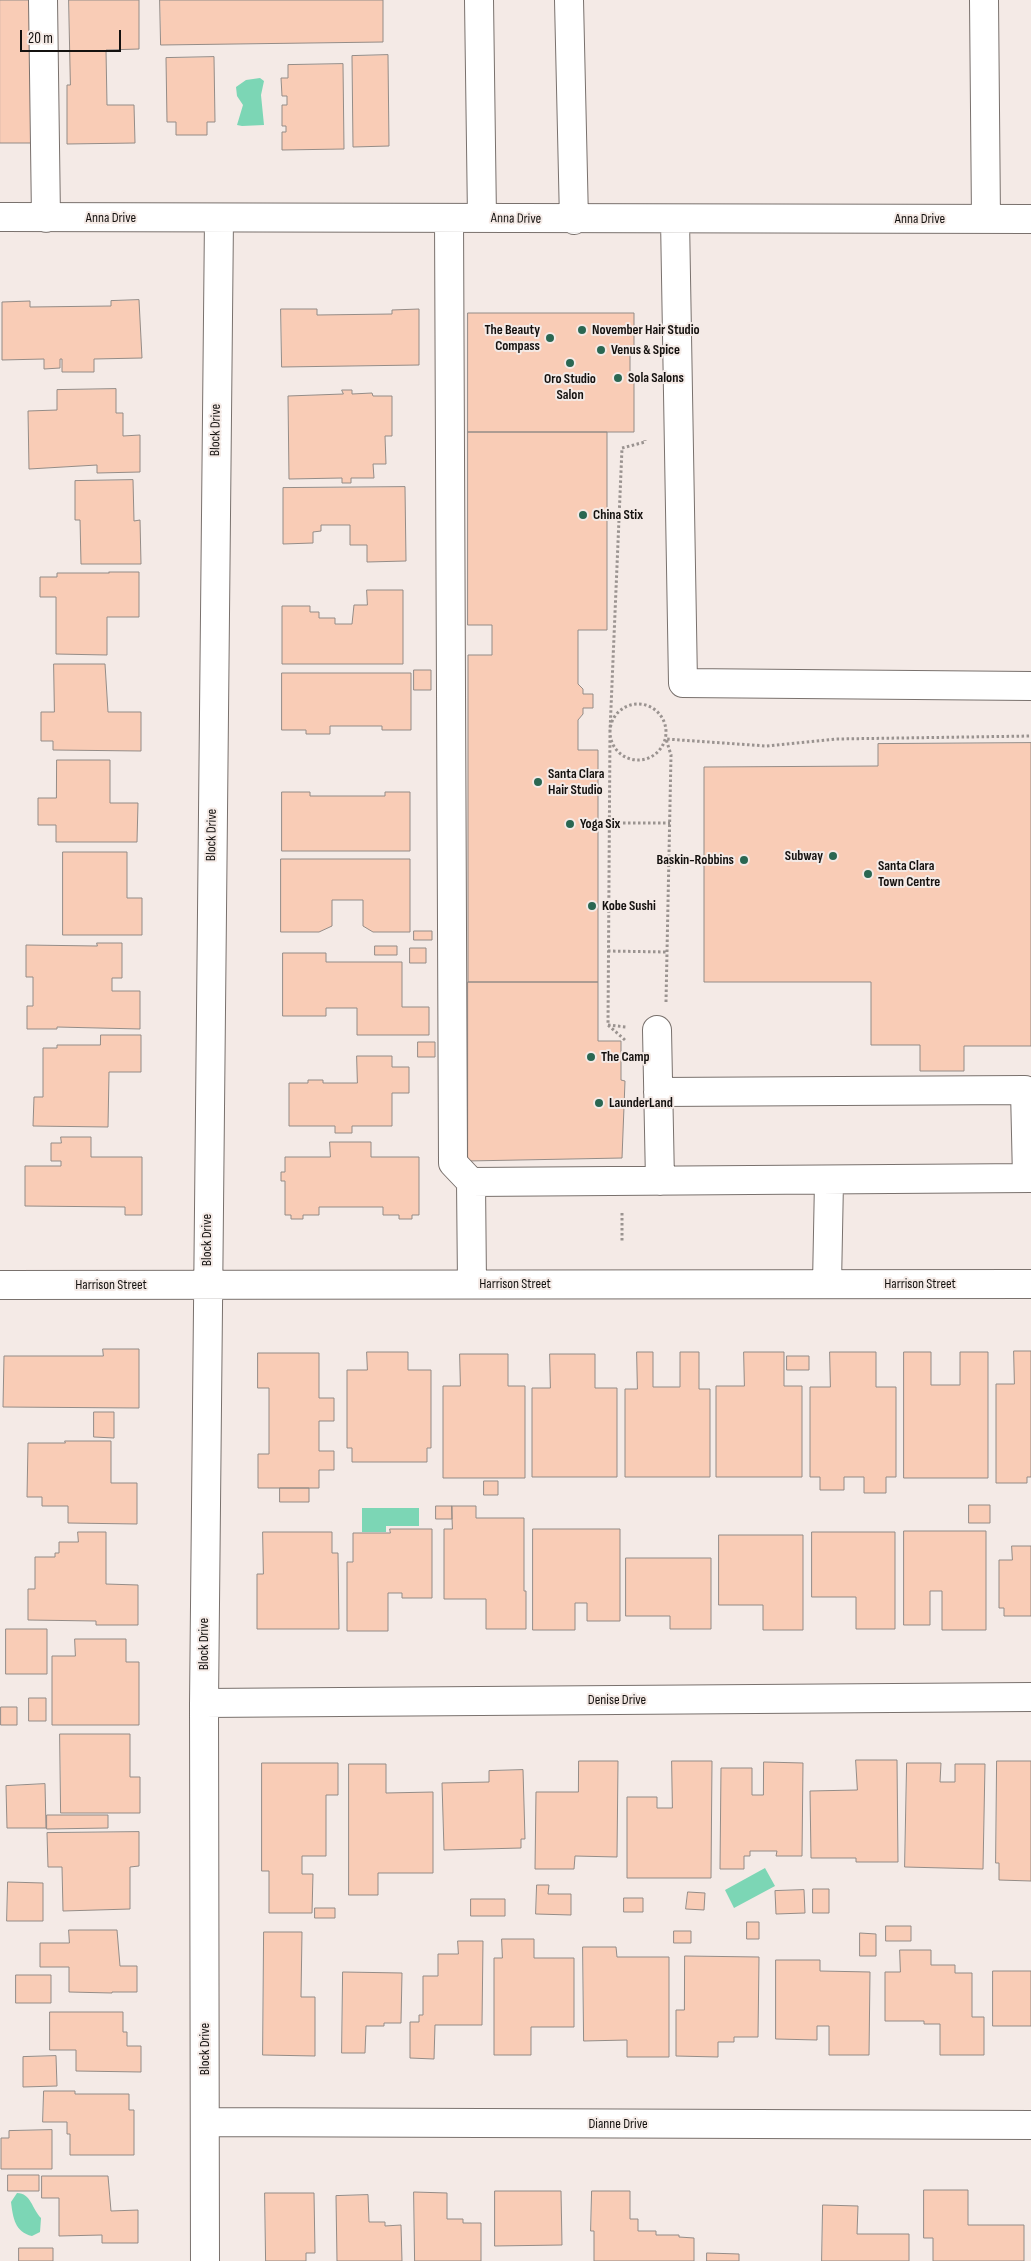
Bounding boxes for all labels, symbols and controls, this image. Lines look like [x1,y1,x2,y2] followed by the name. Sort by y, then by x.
[22,20,124,52] scale bar
[28,29,53,48] text: 20 m
[86,210,136,226] street label: Anna Drive
[491,210,541,228] street label: Anna Drive
[895,211,945,227] street label: Anna Drive
[485,322,540,354] place label: The Beauty Compass
[592,322,700,338] place label: November Hair Studio
[576,324,588,336] marker: November Hair Studio
[544,332,556,344] marker: The Beauty Compass
[611,342,680,358] place label: Venus & Spice
[595,344,607,356] marker: Venus & Spice
[564,357,576,369] marker: Oro Studio Salon
[628,370,684,386] place label: Sola Salons
[544,371,596,404] place label: Oro Studio Salon
[612,372,624,384] marker: Sola Salons
[207,404,225,456] street label: Block Drive
[593,507,643,523] place label: China Stix
[577,509,589,521] marker: China Stix
[548,766,604,799] place label: Santa Clara Hair Studio
[532,776,544,788] marker: Santa Clara Hair Studio
[203,809,221,861] street label: Block Drive
[580,816,620,832] place label: Yoga Six
[564,818,576,830] marker: Yoga Six
[785,848,823,864] place label: Subway
[827,850,839,862] marker: Subway
[656,852,734,868] place label: Baskin-Robbins
[738,854,750,866] marker: Baskin-Robbins
[878,858,940,890] place label: Santa Clara Town Centre
[862,868,874,880] marker: Santa Clara Town Centre
[602,898,656,914] place label: Kobe Sushi
[586,900,598,912] marker: Kobe Sushi
[601,1049,649,1065] place label: The Camp
[585,1051,597,1063] marker: The Camp
[609,1095,673,1111] place label: LaunderLand
[593,1097,605,1109] marker: LaunderLand
[199,1214,215,1266] street label: Block Drive
[479,1276,551,1292] street label: Harrison Street
[884,1276,956,1292] street label: Harrison Street
[75,1277,147,1293] street label: Harrison Street
[196,1618,212,1670] street label: Block Drive
[588,1692,646,1708] street label: Denise Drive
[197,2023,213,2075] street label: Block Drive
[588,2116,648,2132] street label: Dianne Drive

